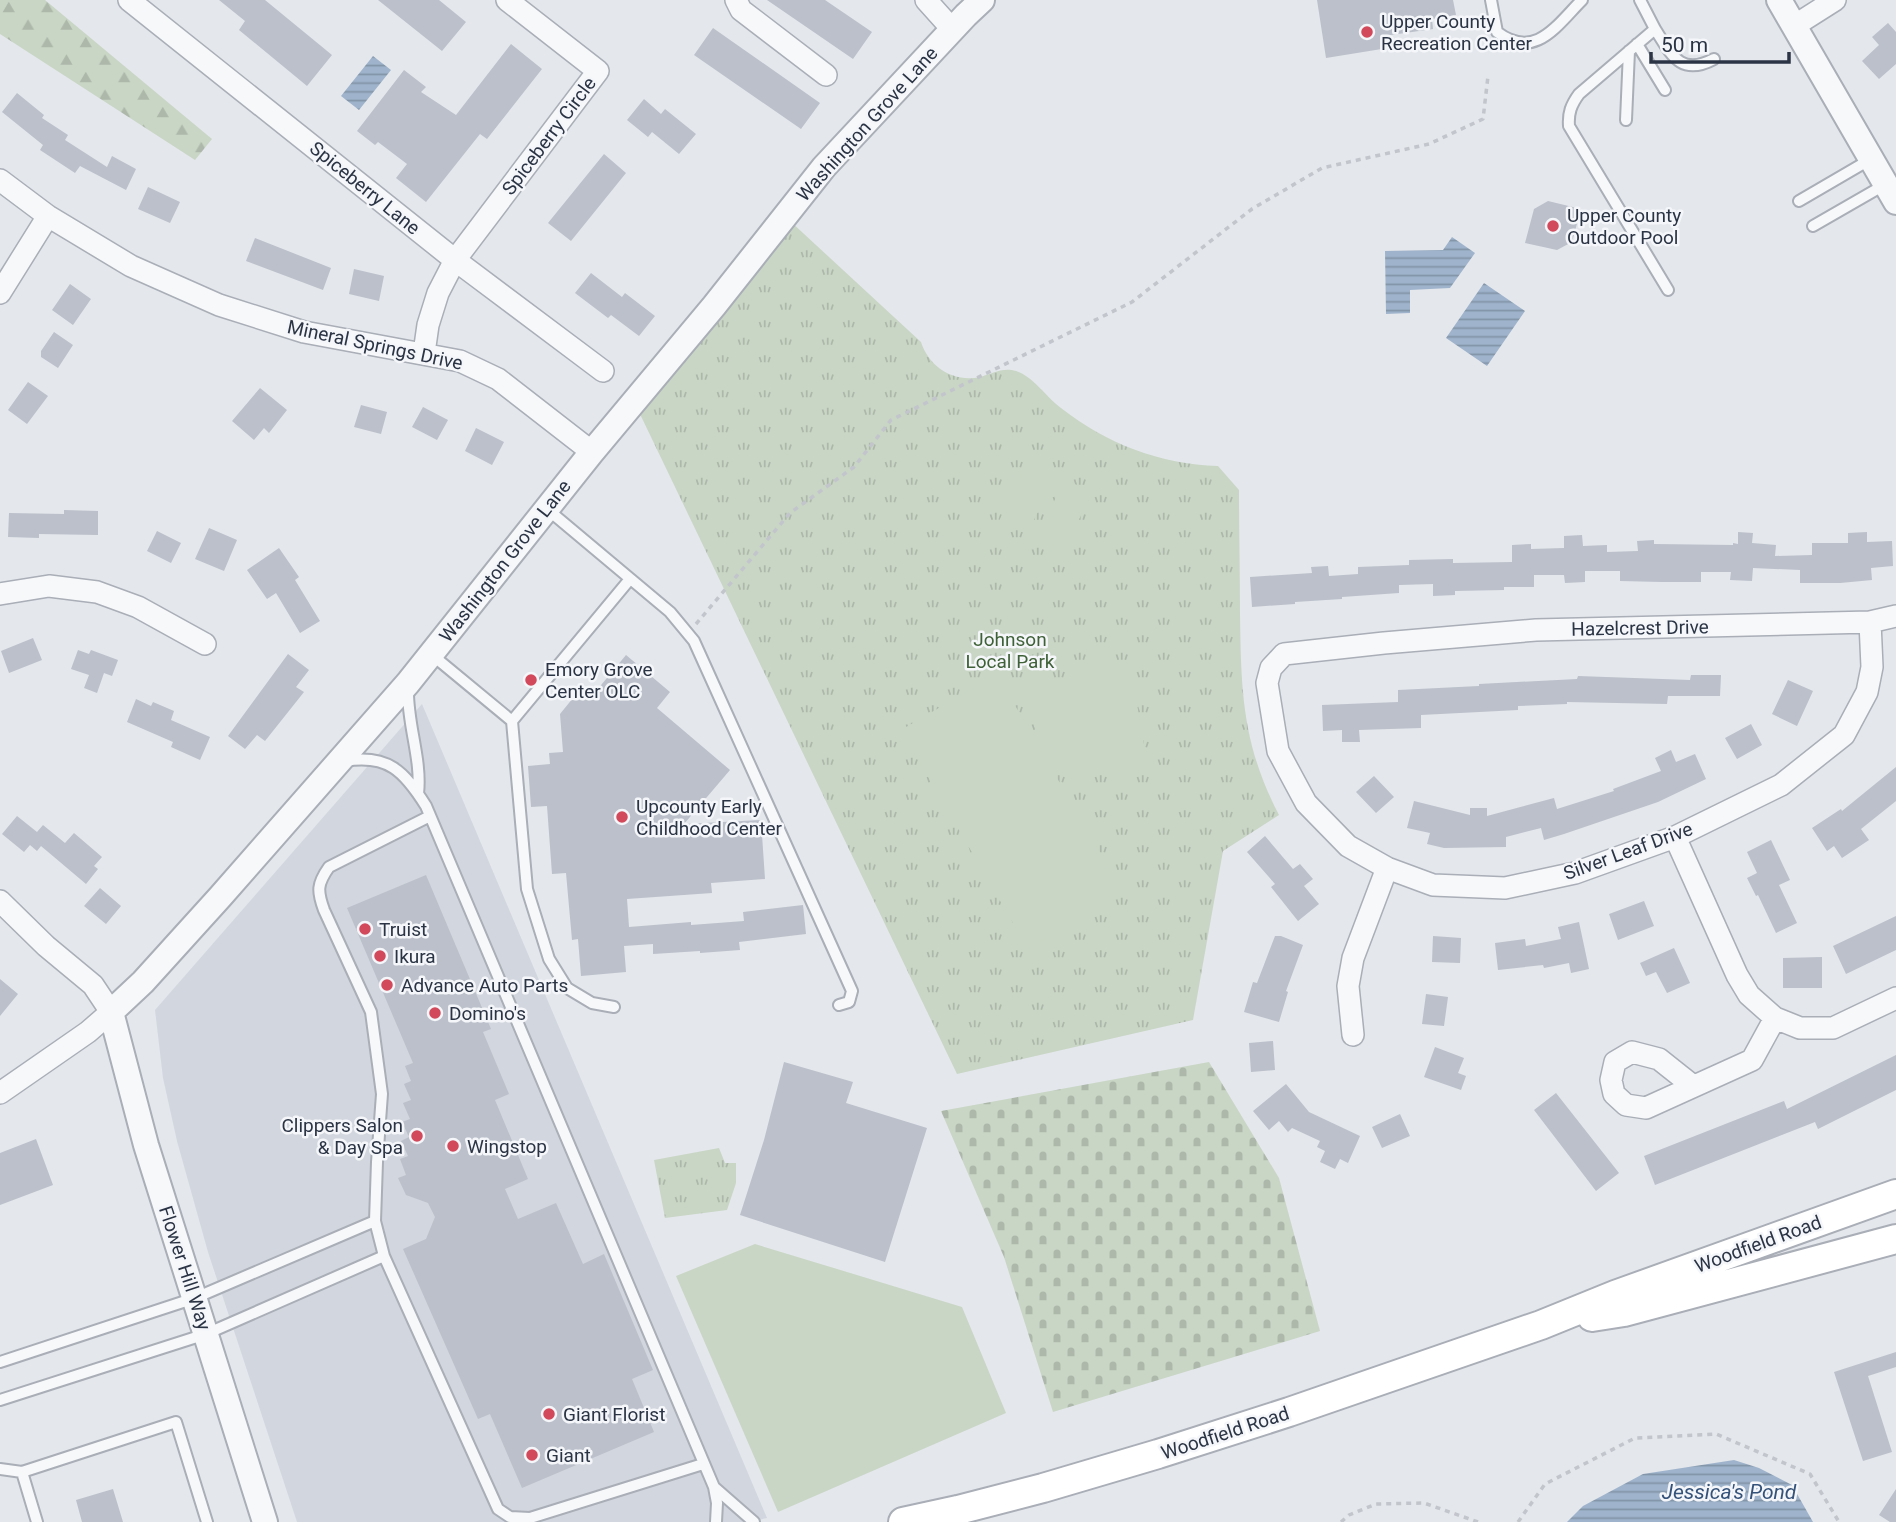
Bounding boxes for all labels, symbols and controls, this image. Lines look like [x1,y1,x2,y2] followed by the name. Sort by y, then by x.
[1381,10,1533,55] place label: Upper County Recreation Center
[1651,21,1789,65] scale bar
[1359,24,1375,40] marker: Upper County Recreation Center
[1661,33,1708,57] text: 50 m
[792,42,942,206] street label: Washington Grove Lane
[497,72,601,200] street label: Spiceberry Circle
[305,137,425,239] street label: Spiceberry Lane
[1567,204,1681,249] place label: Upper County Outdoor Pool
[1545,218,1561,234] marker: Upper County Outdoor Pool
[285,315,465,375] street label: Mineral Springs Drive
[434,475,576,647] street label: Washington Grove Lane
[1571,615,1709,641] street label: Hazelcrest Drive
[966,628,1055,673] park label: Johnson Local Park
[545,658,653,703] place label: Emory Grove Center OLC
[523,672,539,688] marker: Emory Grove Center OLC
[636,795,783,840] place label: Upcounty Early Childhood Center
[614,809,630,825] marker: Upcounty Early Childhood Center
[1560,817,1696,885] street label: Silver Leaf Drive
[379,918,427,941] place label: Truist
[357,921,373,937] marker: Truist
[394,945,436,968] place label: Ikura
[372,948,388,964] marker: Ikura
[401,974,568,997] place label: Advance Auto Parts
[379,977,395,993] marker: Advance Auto Parts
[449,1002,526,1025] place label: Domino's
[427,1005,443,1021] marker: Domino's
[281,1114,403,1159] place label: Clippers Salon & Day Spa
[409,1128,425,1144] marker: Clippers Salon & Day Spa
[467,1135,547,1158] place label: Wingstop
[445,1138,461,1154] marker: Wingstop
[154,1203,216,1333] street label: Flower Hill Way
[1691,1210,1825,1278] street label: Woodfield Road
[1158,1401,1292,1465] street label: Woodfield Road
[563,1403,665,1426] place label: Giant Florist
[541,1406,557,1422] marker: Giant Florist
[546,1444,591,1467] place label: Giant
[524,1447,540,1463] marker: Giant
[1662,1480,1797,1504] water label: Jessica's Pond

